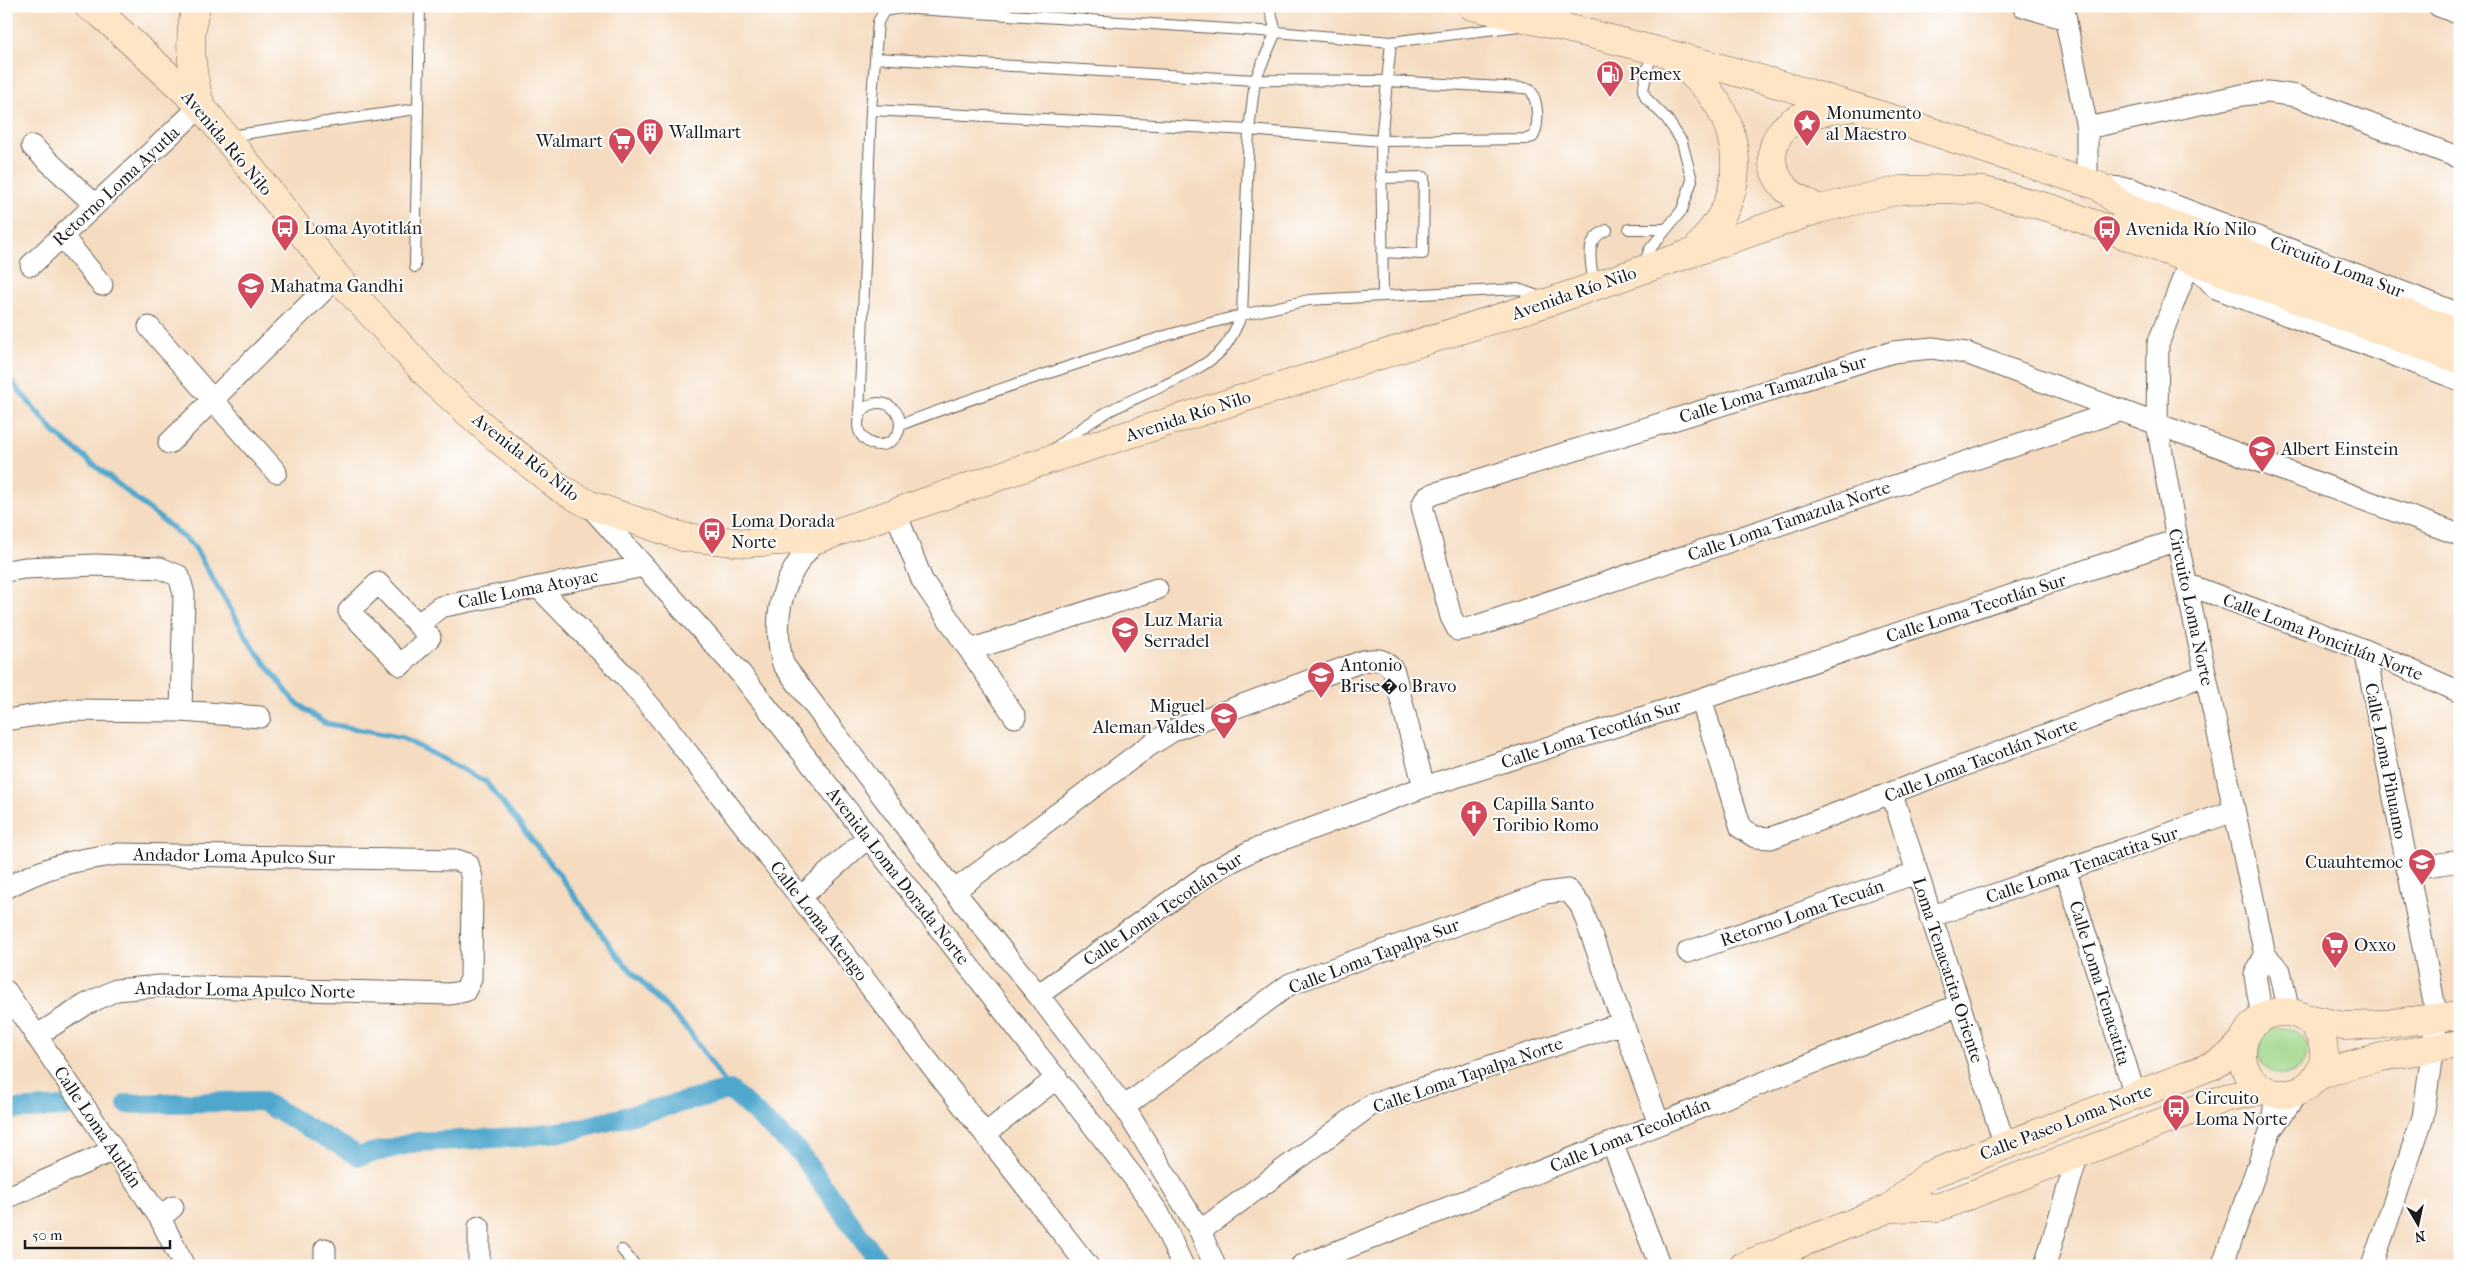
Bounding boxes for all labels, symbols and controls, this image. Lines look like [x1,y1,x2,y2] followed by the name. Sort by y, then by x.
[1595,59,1625,98] fuel station icon: Pemex
[1629,64,1682,85] place label: Pemex
[176,86,277,200] street label: Avenida Río Nilo
[1826,103,1921,145] place label: Monumento al Maestro
[1792,108,1822,147] place icon: Monumento al Maestro
[635,117,665,156] building icon: Wallmart
[49,122,185,251] street label: Retorno Loma Ayutla
[668,122,742,143] place label: Wallmart
[607,126,637,165] supermarket icon: Walmart
[535,131,604,152] place label: Walmart
[270,213,300,252] bus stop icon: Loma Ayotitlán
[2092,214,2122,253] bus stop icon: Avenida Río Nilo
[304,218,423,239] place label: Loma Ayotitlán
[2125,219,2256,240] place label: Avenida Río Nilo
[2267,232,2407,303] street label: Circuito Loma Sur
[1508,262,1639,325] street label: Avenida Río Nilo
[236,271,266,310] school or university icon: Mahatma Gandhi
[270,276,404,297] place label: Mahatma Gandhi
[1677,351,1870,428] street label: Calle Loma Tamazula Sur
[1122,386,1253,447] street label: Avenida Río Nilo
[467,408,584,506] street label: Avenida Río Nilo
[2247,434,2277,473] school or university icon: Albert Einstein
[2280,439,2399,460] place label: Albert Einstein
[1685,477,1893,566] street label: Calle Loma Tamazula Norte
[731,511,836,553] place label: Loma Dorada Norte
[697,516,727,555] bus stop icon: Loma Dorada Norte
[2164,527,2217,688] street label: Circuito Loma Norte
[456,566,600,613] street label: Calle Loma Atoyac
[1884,569,2069,647] street label: Calle Loma Tecotlán Sur
[2220,590,2426,685] street label: Calle Loma Poncitlán Norte
[1144,610,1224,652] place label: Luz Maria Serradel
[1110,615,1140,654] school or university icon: Luz Maria Serradel
[1339,655,1456,697] place label: Antonio Brise�o Bravo
[1306,660,1336,699] school or university icon: Antonio Brise�o Bravo
[2360,681,2411,841] street label: Calle Loma Pihuamo
[1499,695,1684,773] street label: Calle Loma Tecotlán Sur
[1092,696,1205,738] place label: Miguel Aleman Valdes
[1209,701,1239,740] school or university icon: Miguel Aleman Valdes
[1881,714,2081,807] street label: Calle Loma Tacotlán Norte
[821,782,974,969] street label: Avenida Loma Dorada Norte
[1493,794,1599,836] place label: Capilla Santo Toribio Romo
[1459,799,1489,838] church icon: Capilla Santo Toribio Romo
[1983,823,2181,908] street label: Calle Loma Tenacatita Sur
[132,844,335,869] street label: Andador Loma Apulco Sur
[2407,847,2437,886] school or university icon: Cuauhtemoc
[1080,848,1247,971] street label: Calle Loma Tecotlán Sur
[2305,852,2403,873] place label: Cuauhtemoc
[765,857,872,985] street label: Calle Loma Atengo
[1718,875,1887,951] street label: Retorno Loma Tecuán
[1908,875,1987,1066] street label: Loma Tenacatita Oriente
[2064,898,2135,1069] street label: Calle Loma Tenacatita
[1286,914,1463,999] street label: Calle Loma Tapalpa Sur
[2320,930,2350,969] supermarket icon: Oxxo
[2354,935,2396,956] place label: Oxxo
[134,978,355,1003] street label: Andador Loma Apulco Norte
[1370,1033,1566,1118] street label: Calle Loma Tapalpa Norte
[49,1063,146,1192] street label: Calle Loma Autlán
[1977,1080,2156,1165] street label: Calle Paseo Loma Norte
[2195,1088,2288,1130] place label: Circuito Loma Norte
[2161,1093,2191,1132] bus stop icon: Circuito Loma Norte
[1547,1094,1714,1177] street label: Calle Loma Tecolotlán
[2394,1200,2444,1250] north arrow
[25,1217,170,1249] scale bar
[32,1226,63,1244] text: 50 m
[2413,1227,2427,1246] text: N

